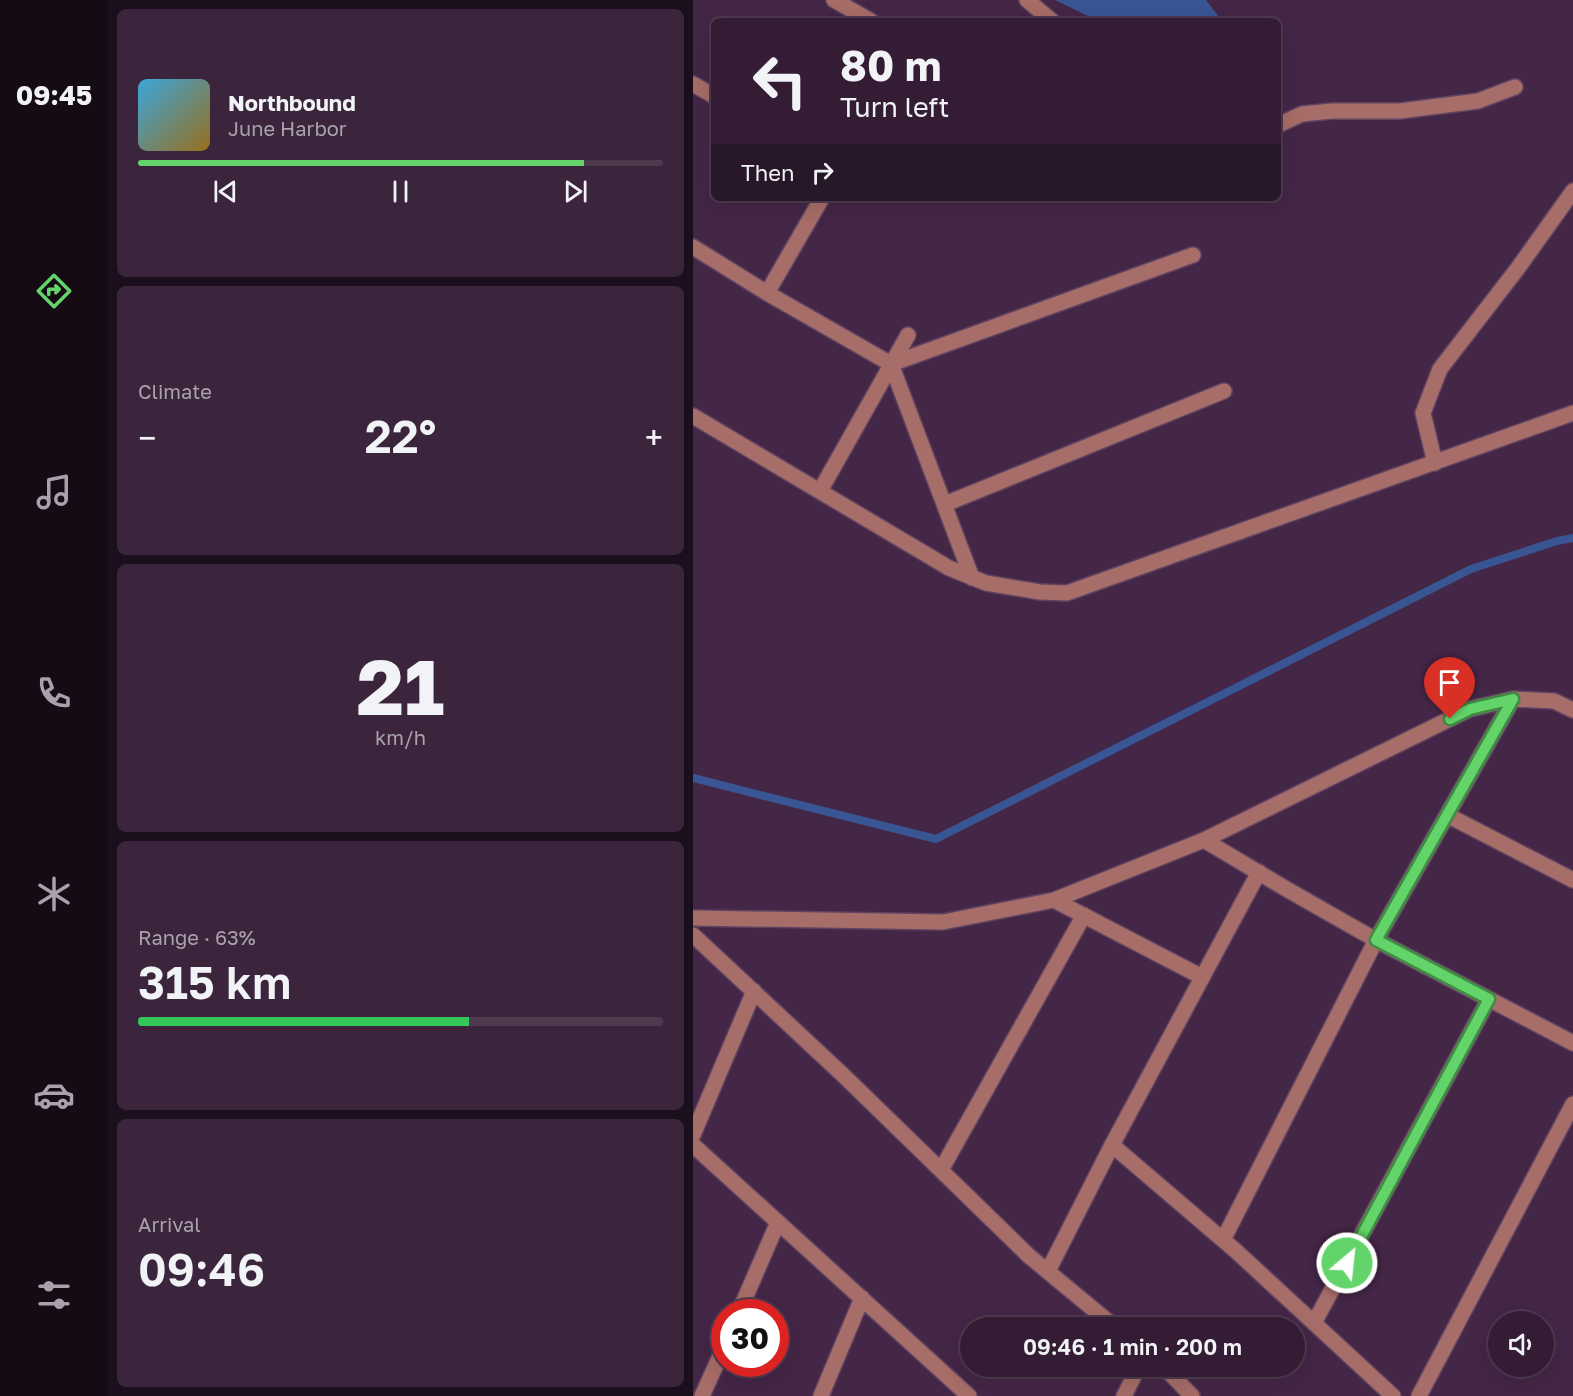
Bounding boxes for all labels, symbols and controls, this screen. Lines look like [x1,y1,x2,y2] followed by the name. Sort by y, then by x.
[840,40,941,90] text: 80 m
[741,42,819,120] icon: left
[16,79,92,111] text: 09:45
[228,89,356,116] text: Northbound
[840,91,949,123] text: Turn left
[228,116,347,140] text: June Harbor
[806,156,839,189] icon: right
[741,159,794,186] text: Then
[209,175,242,208] icon: previous
[384,175,417,208] icon: pause
[559,175,592,208] icon: next
[33,270,75,312] icon: directions
[138,379,212,403] text: Climate
[365,409,436,463] text: 22°
[138,418,156,457] text: −
[645,418,663,457] text: +
[33,471,75,513] icon: music
[357,639,444,732] text: 21
[1424,657,1475,719] pin
[1433,666,1466,699] icon: arrive
[33,672,75,714] icon: phone
[375,725,426,749] text: km/h
[33,873,75,915] icon: climate
[138,925,256,949] text: Range · 63%
[138,955,291,1009] text: 315 km
[33,1074,75,1116] icon: car
[138,1212,201,1236] text: Arrival
[1315,1231,1379,1295] position arrow
[138,1242,265,1296] text: 09:46
[33,1274,75,1316] icon: filters
[711,1299,789,1377] speed limit sign: 30
[1488,1311,1554,1377] map controls
[1488,1311,1554,1377] button: sound
[1023,1333,1242,1360] text: 09:46 · 1 min · 200 m

